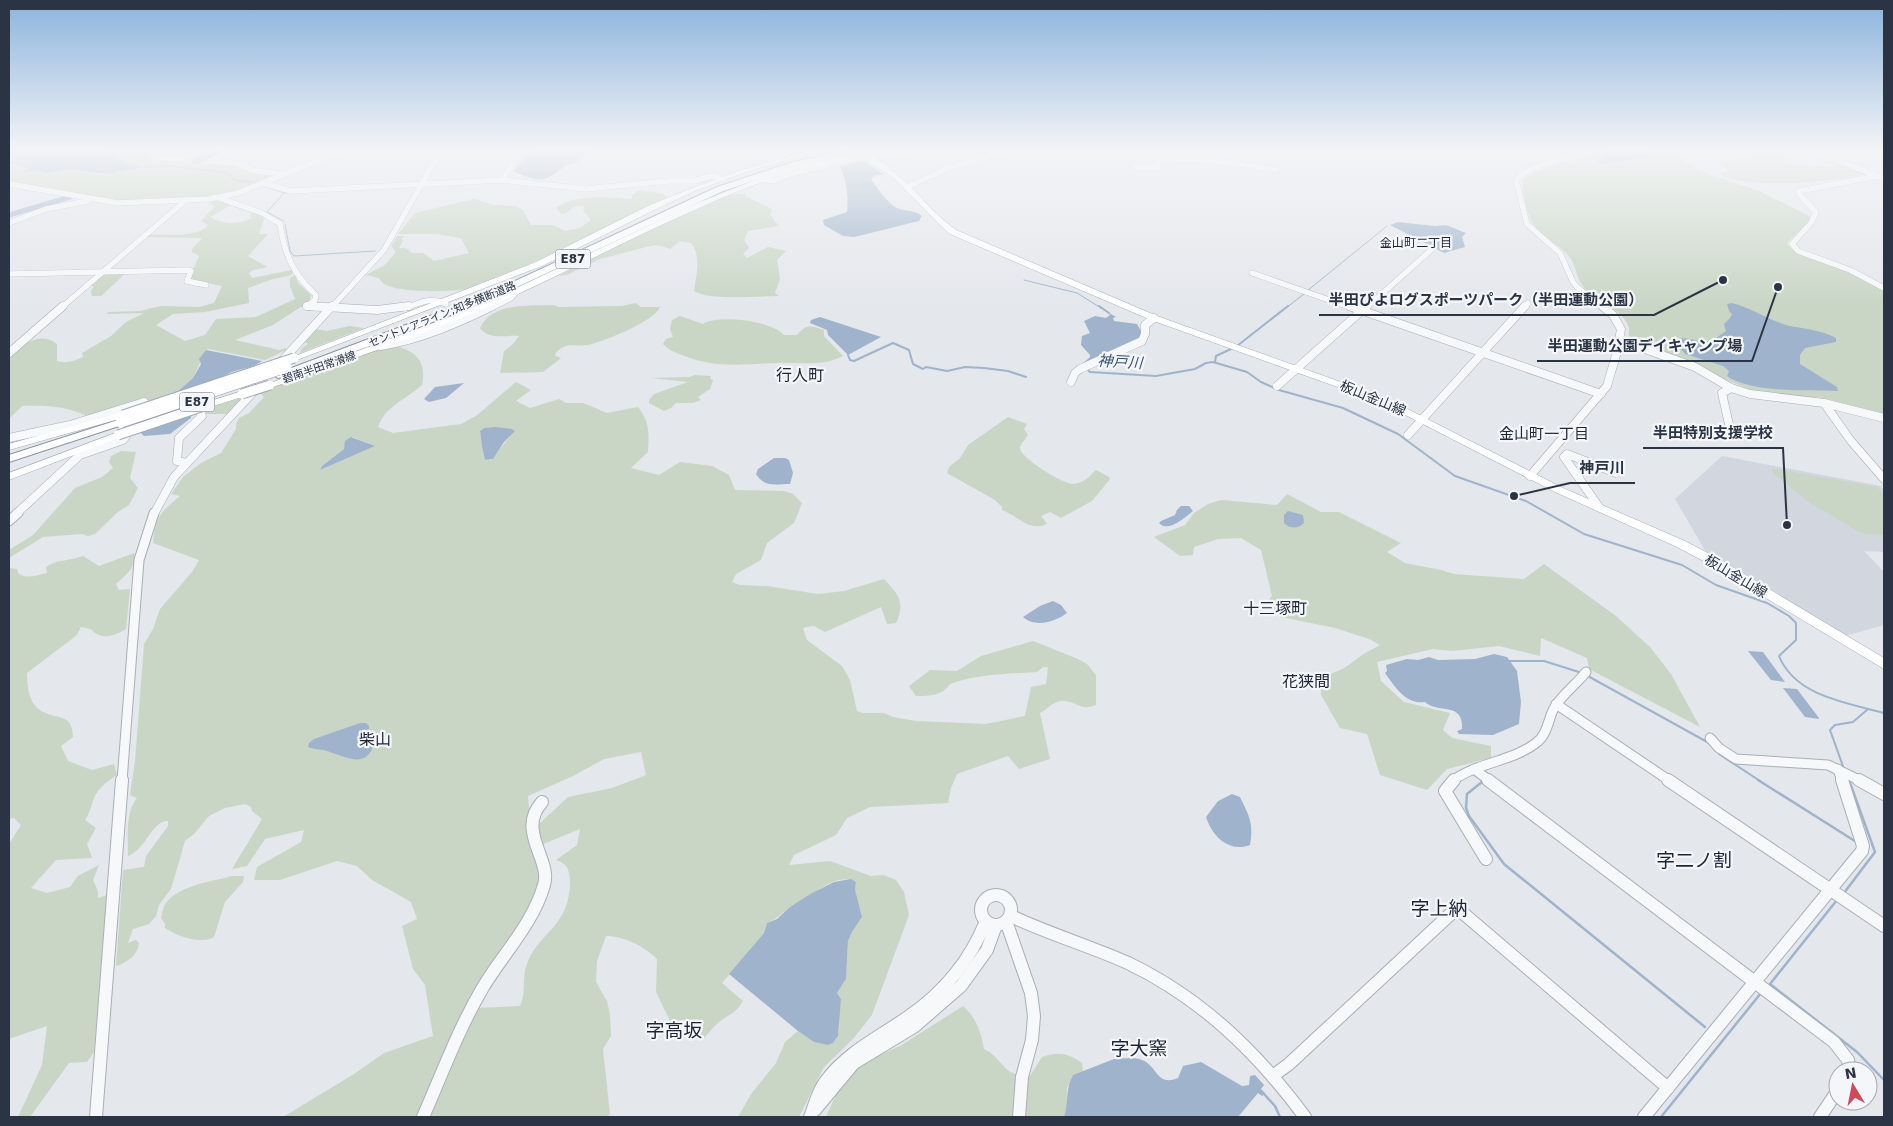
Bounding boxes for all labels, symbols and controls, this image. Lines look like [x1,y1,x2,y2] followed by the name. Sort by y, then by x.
[1380,236,1452,250] district label: 金山町二丁目
[556,250,590,268] road number: E87
[367,279,518,350] street label: セントレアライン;知多横断道路
[1319,285,1654,315] callout: 半田ぴよログスポーツパーク（半田運動公園）
[1329,291,1643,309] text: 半田ぴよログスポーツパーク（半田運動公園）
[1537,331,1752,361] callout: 半田運動公園デイキャンプ場
[1548,337,1742,355] text: 半田運動公園デイキャンプ場
[281,349,358,386] street label: 碧南半田常滑線
[1097,352,1145,372] water label: 神戸川
[776,366,824,385] district label: 行人町
[1338,377,1408,419] street label: 板山金山線
[180,392,214,412] road number: E87
[1643,418,1783,448] callout: 半田特別支援学校
[1653,424,1773,442] text: 半田特別支援学校
[1499,425,1589,443] district label: 金山町一丁目
[1570,453,1635,483] callout: 神戸川
[1578,459,1625,477] text: 神戸川
[1702,551,1770,601] street label: 板山金山線
[1243,599,1307,618] district label: 十三塚町
[1282,672,1330,691] district label: 花狭間
[359,730,391,749] district label: 柴山
[1656,849,1732,871] district label: 字二ノ割
[1410,897,1468,919] district label: 字上納
[645,1019,703,1041] district label: 字高坂
[1110,1037,1168,1059] district label: 字大窯
[1828,1061,1878,1111] north arrow
[1844,1064,1858,1082] text: N

